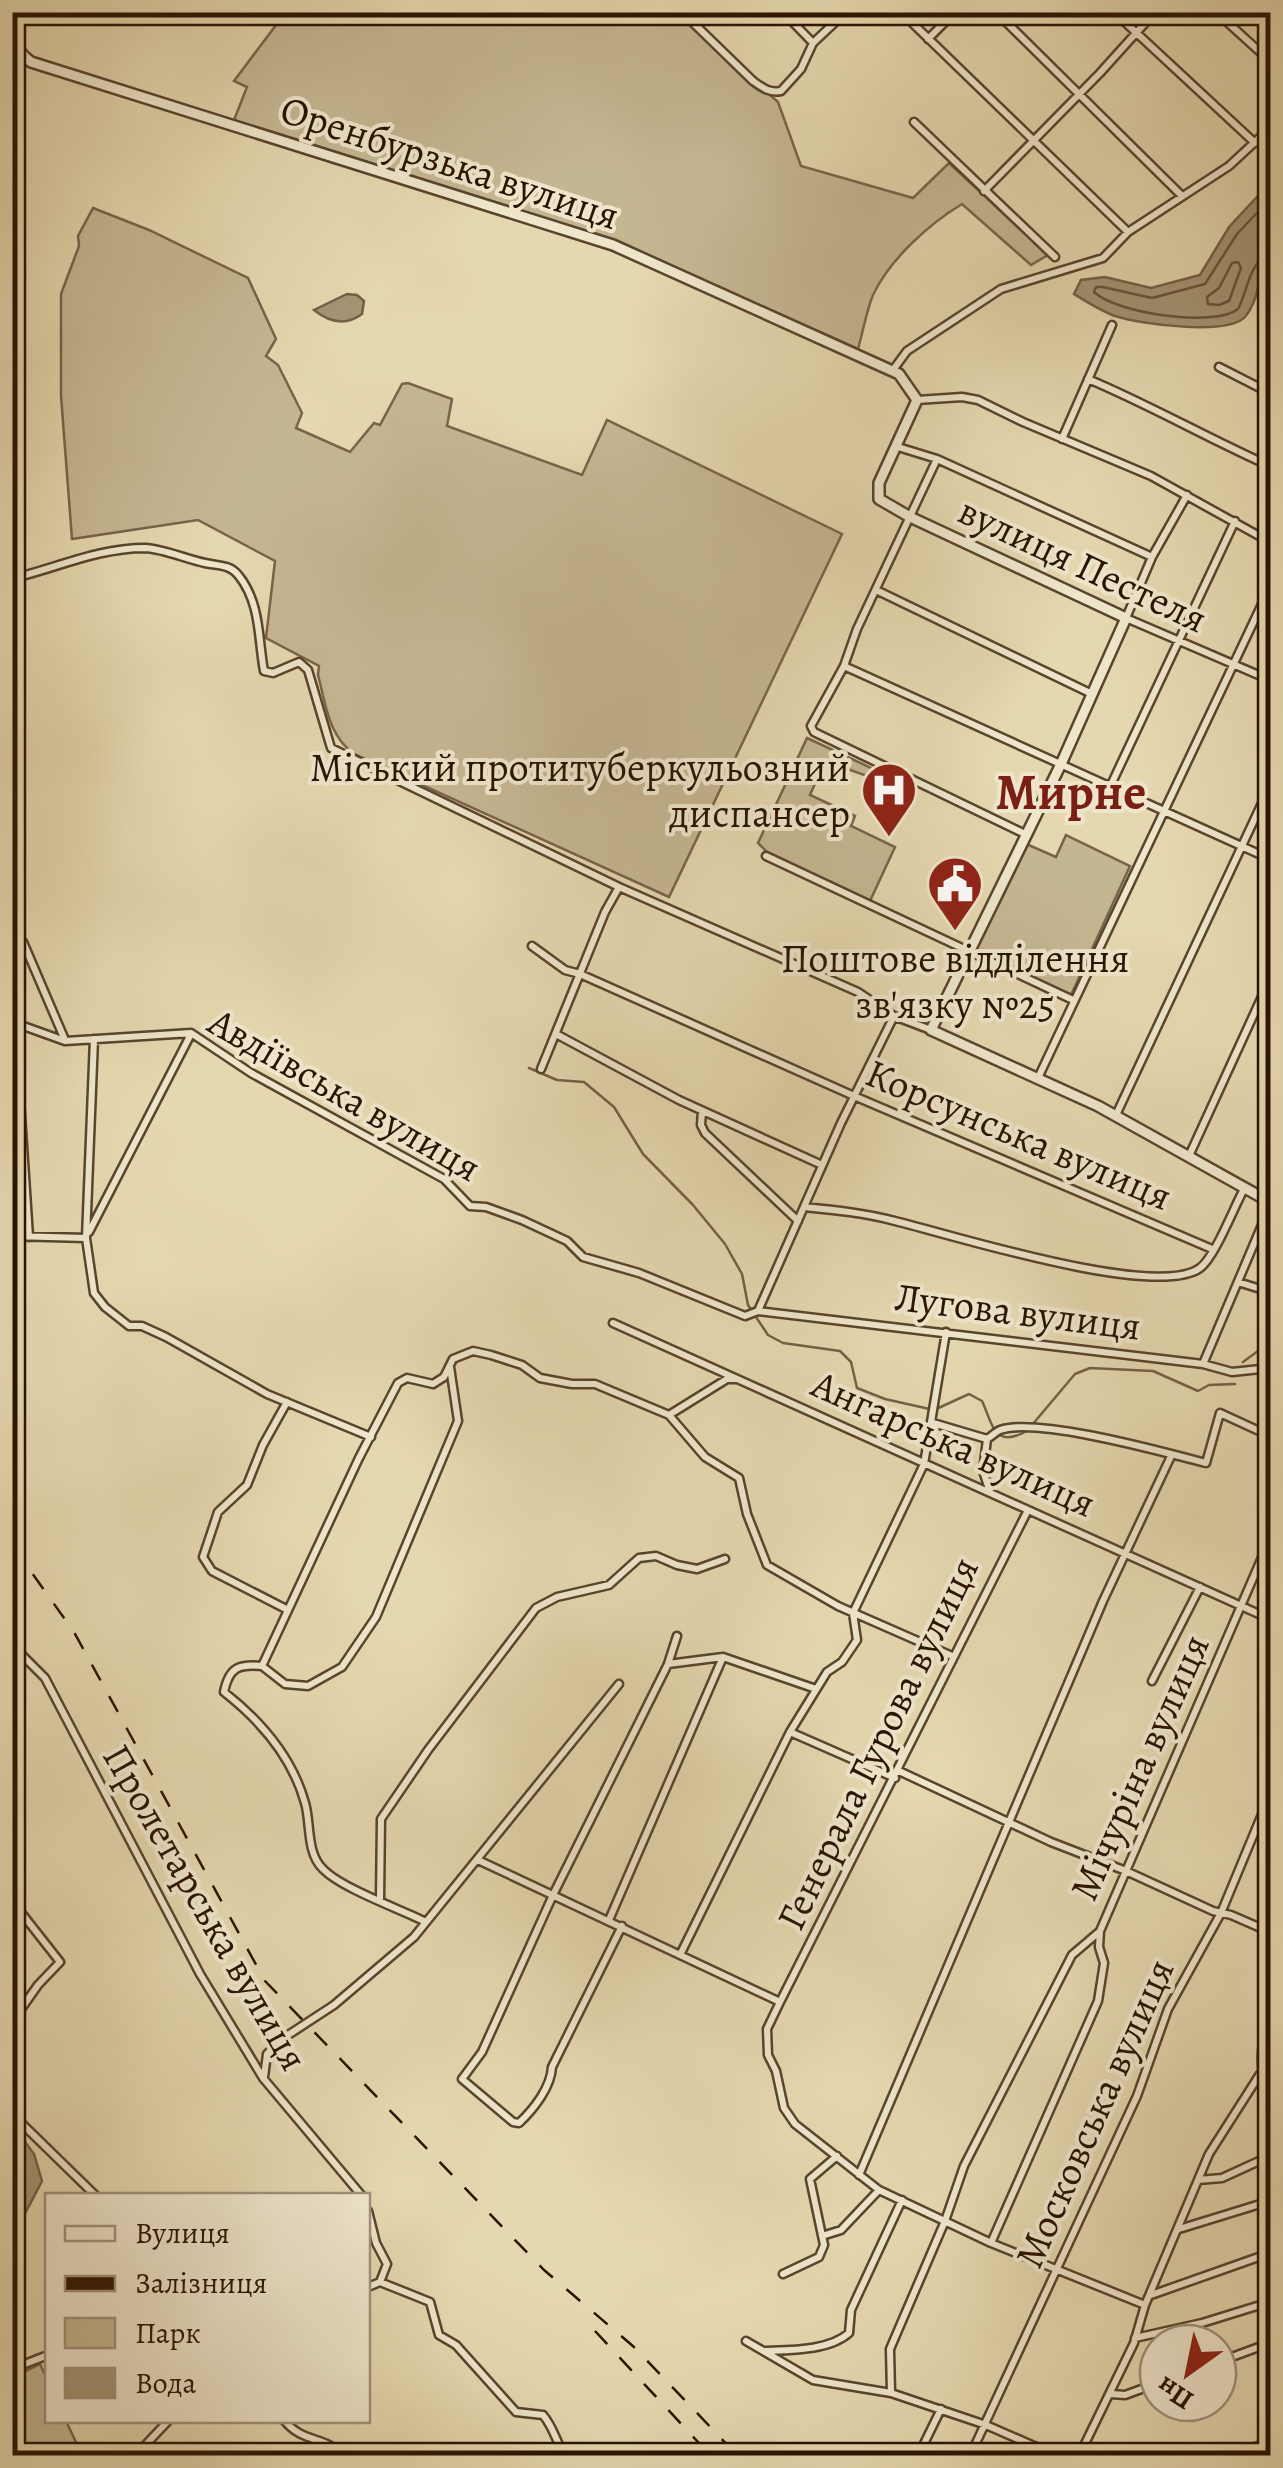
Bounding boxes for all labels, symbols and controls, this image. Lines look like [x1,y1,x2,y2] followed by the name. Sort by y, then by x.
[274,82,626,243] street label: Оренбурзька вулиця
[950,483,1216,646] street label: вулиця Пестеля
[310,740,850,841] place label: Міський протитуберкульозний диспансер
[996,758,1146,826] district label: Мирне
[859,760,919,839] hospital icon: Міський протитуберкульозний диспансер
[925,854,985,933] public building icon: Поштове відділення зв'язку №25
[781,931,1129,1032] place label: Поштове відділення зв'язку №25
[198,994,491,1195] street label: Авдіївська вулиця
[857,1045,1180,1224] street label: Корсунська вулиця
[892,1269,1144,1354] street label: Лугова вулиця
[802,1356,1104,1531] street label: Ангарська вулиця
[763,1547,992,1939] street label: Генерала Гурова вулиця
[1056,1625,1223,1909] street label: Мічуріна вулиця
[90,1734,321,2080] street label: Пролетарська вулиця
[1002,1950,1187,2276] street label: Московська вулиця
[45,2193,370,2423] legend
[135,2213,230,2253] text: Вулиця
[135,2263,267,2303] text: Залізниця
[135,2313,201,2353] text: Парк
[1138,2323,1238,2423] north arrow
[135,2363,197,2403] text: Вода
[1149,2367,1201,2419] text: Пн

